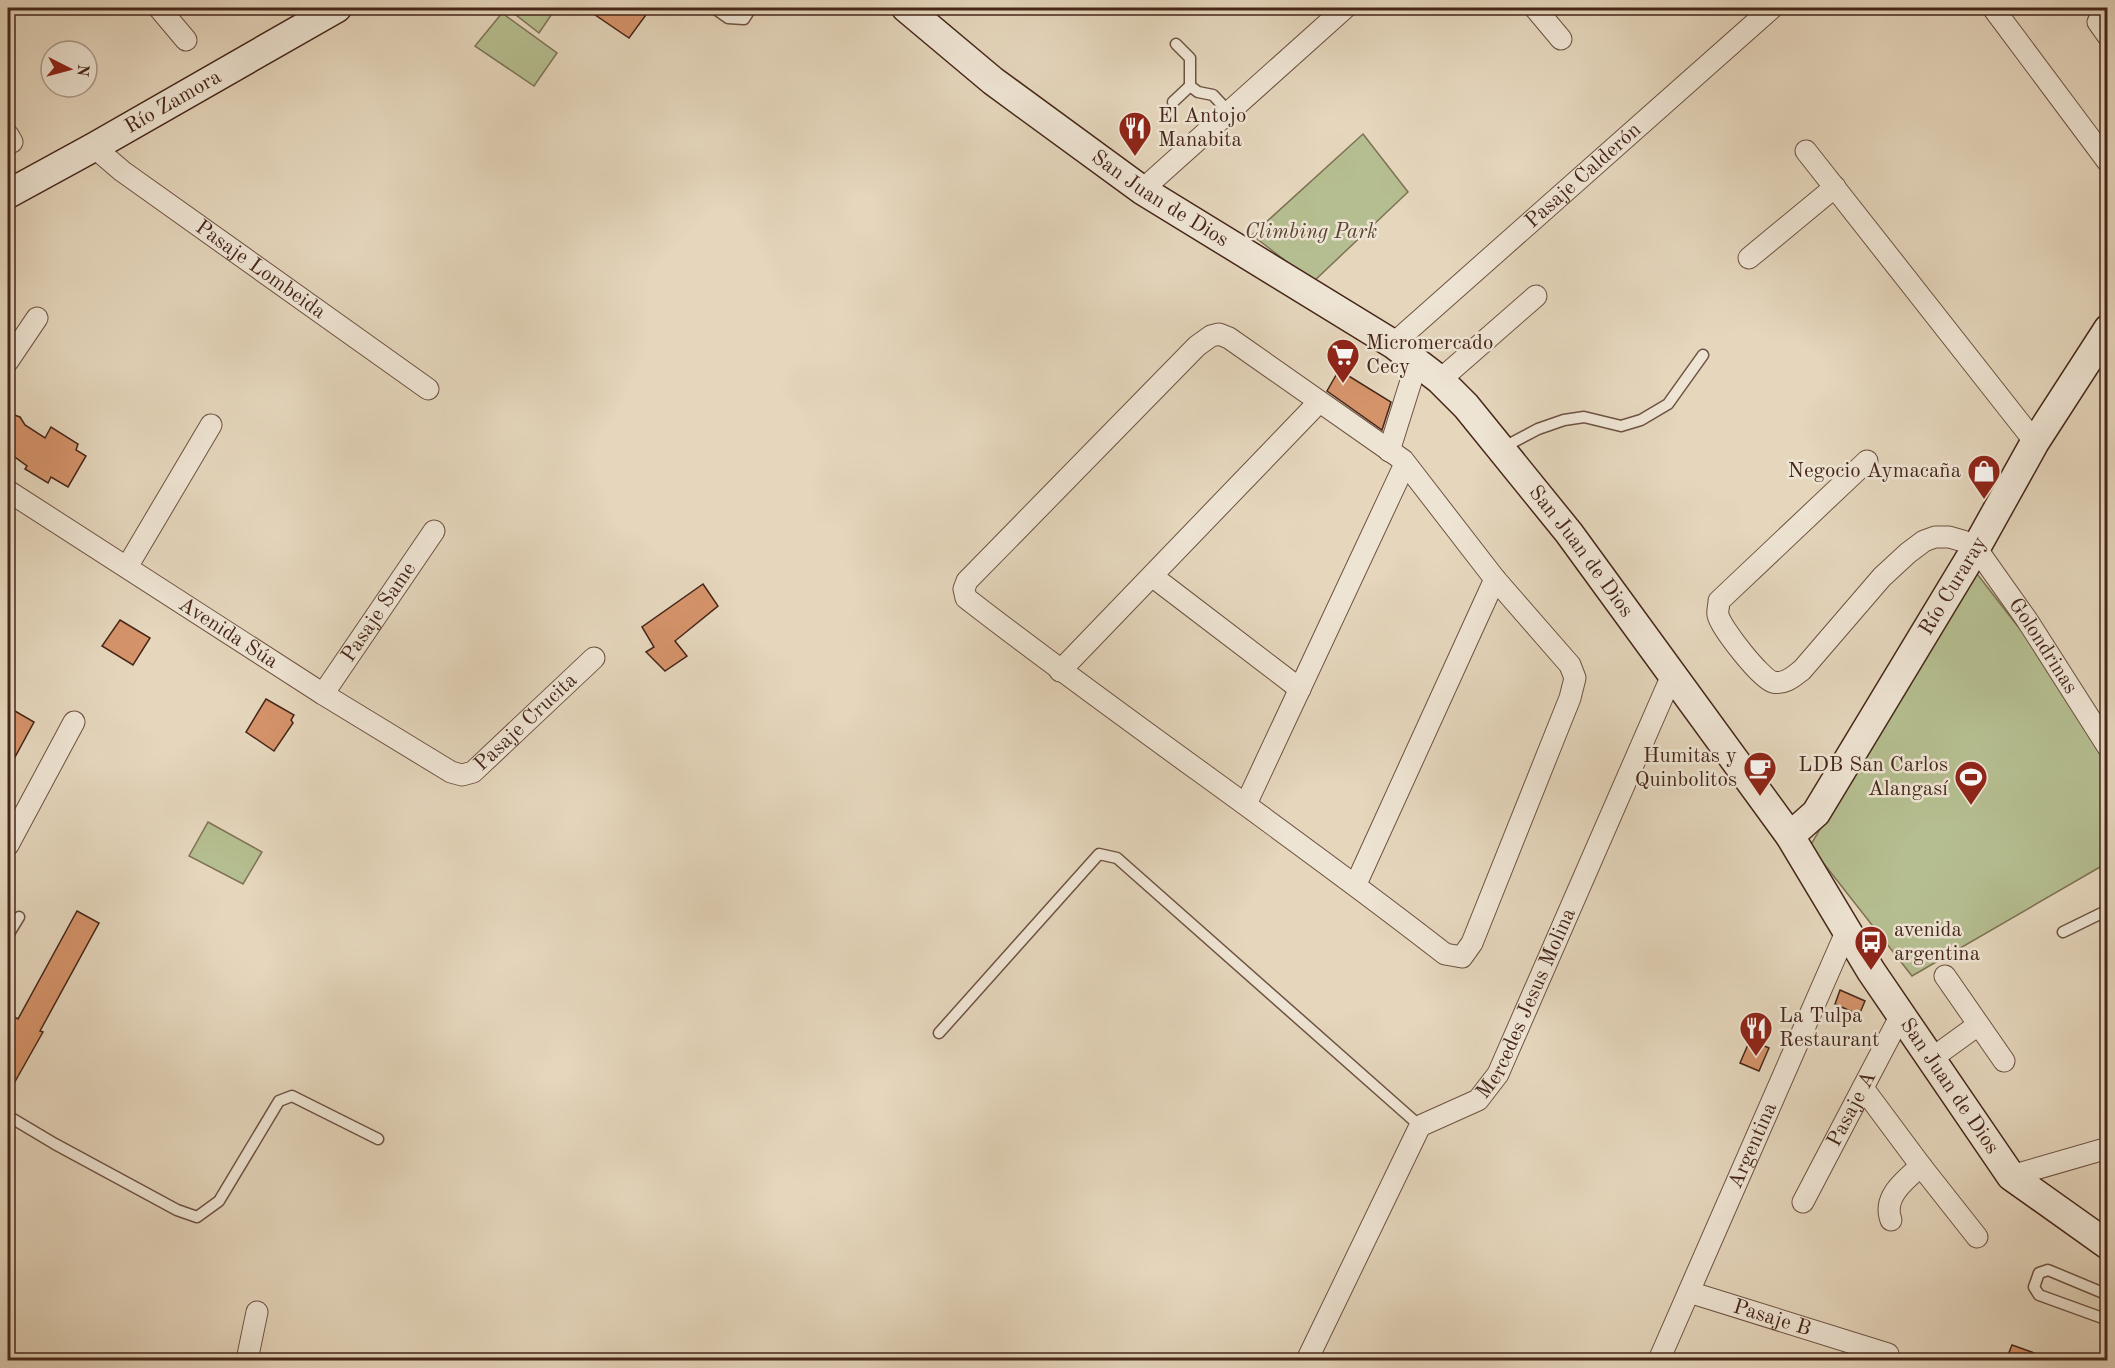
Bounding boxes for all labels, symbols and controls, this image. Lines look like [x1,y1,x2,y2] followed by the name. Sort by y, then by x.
[39,39,99,99] north arrow
[73,63,91,78] text: N
[121,66,225,138] street label: Río Zamora
[1158,106,1246,151] place label: El Antojo Manabita
[1117,110,1153,157] restaurant icon: El Antojo Manabita
[1521,119,1645,232] street label: Pasaje Calderón
[1088,146,1232,251] street label: San Juan de Dios
[192,216,329,323] street label: Pasaje Lombeida
[1245,222,1377,243] park label: Climbing Park
[1366,333,1493,378] place label: Micromercado Cecy
[1325,337,1361,384] supermarket icon: Micromercado Cecy
[1966,453,2002,500] shop icon: Negocio Aymacaña
[1788,461,1961,482] place label: Negocio Aymacaña
[1525,482,1637,621] street label: San Juan de Dios
[1915,533,1991,639] street label: Río Curaray
[338,559,420,666] street label: Pasaje Same
[175,593,282,672] street label: Avenida Súa
[2005,594,2082,697] street label: Golondrinas
[471,669,581,775] street label: Pasaje Crucita
[1635,746,1737,791] place label: Humitas y Quinbolitos
[1742,750,1778,797] cafe icon: Humitas y Quinbolitos
[1798,755,1948,800] place label: LDB San Carlos Alangasí
[1953,759,1989,806] sports icon: LDB San Carlos Alangasí
[1473,905,1580,1103] street label: Mercedes Jesus Molina
[1894,920,1980,965] place label: avenida argentina
[1853,924,1889,971] bus stop icon: avenida argentina
[1779,1006,1879,1051] place label: La Tulpa Restaurant
[1738,1010,1774,1057] restaurant icon: La Tulpa Restaurant
[1896,1015,2003,1158] street label: San Juan de Dios
[1824,1068,1880,1150] street label: Pasaje A
[1725,1099,1781,1192] street label: Argentina
[1731,1296,1813,1340] street label: Pasaje B

